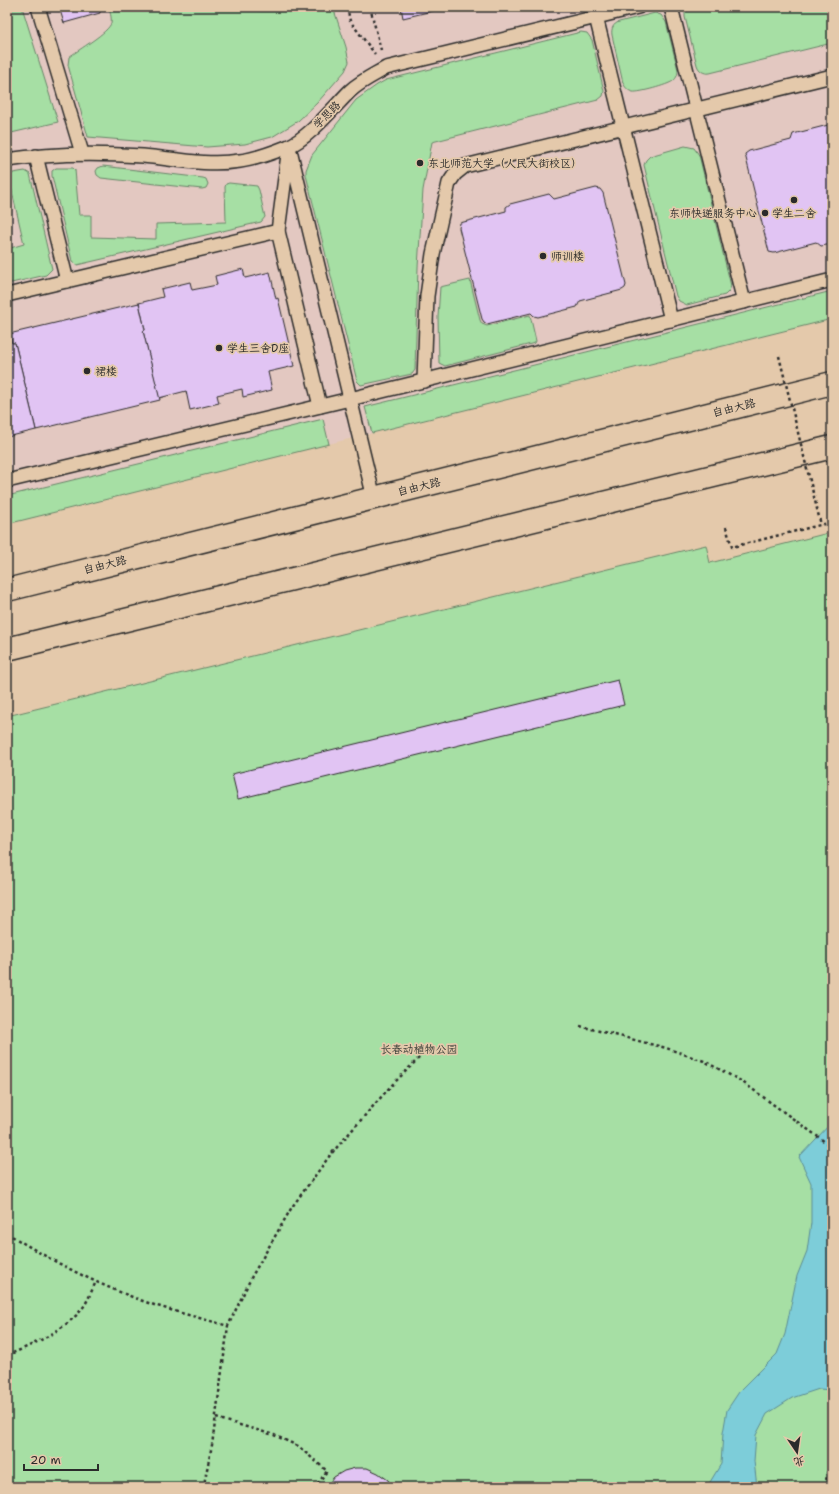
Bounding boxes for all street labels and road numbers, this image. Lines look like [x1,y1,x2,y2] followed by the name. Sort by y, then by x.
[310,98,344,132] street label: 学思路
[711,395,757,421] street label: 自由大路
[396,474,442,500] street label: 自由大路
[82,552,128,578] street label: 自由大路

